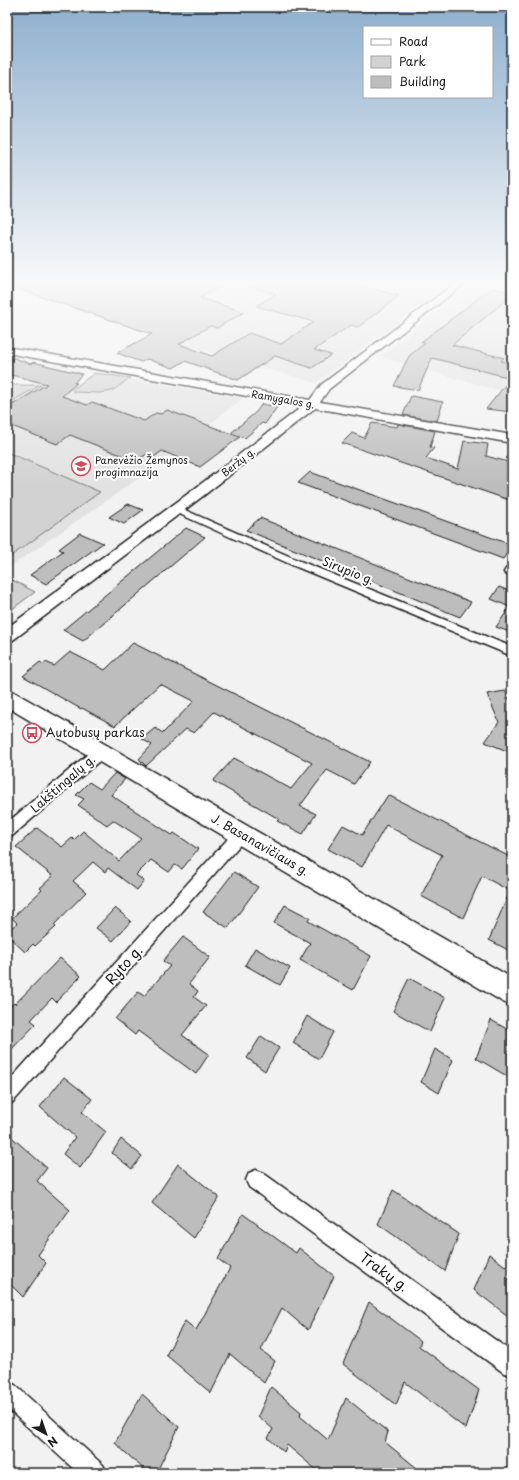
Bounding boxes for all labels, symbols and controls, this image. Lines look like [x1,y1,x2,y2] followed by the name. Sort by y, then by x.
[363,26,493,98] legend
[399,32,428,50] text: Road
[399,52,426,70] text: Park
[399,72,446,90] text: Building
[250,386,316,412] street label: Ramygalos g.
[218,444,258,480] street label: Beržų g.
[95,452,188,479] place label: Panevėžio Žemynos progimnazija
[70,455,92,477] school or university icon: Panevėžio Žemynos progimnazija
[320,551,377,589] street label: Sirupio g.
[21,722,43,744] bus stop icon: Autobusų parkas
[46,723,145,741] place label: Autobusų parkas
[26,750,99,817] street label: Lakštingalų g.
[208,809,313,879] street label: J. Basanavičiaus g.
[100,940,147,989] street label: Ryto g.
[355,1247,413,1297] street label: Trakų g.
[26,1414,66,1454] north arrow
[44,1433,62,1452] text: N

